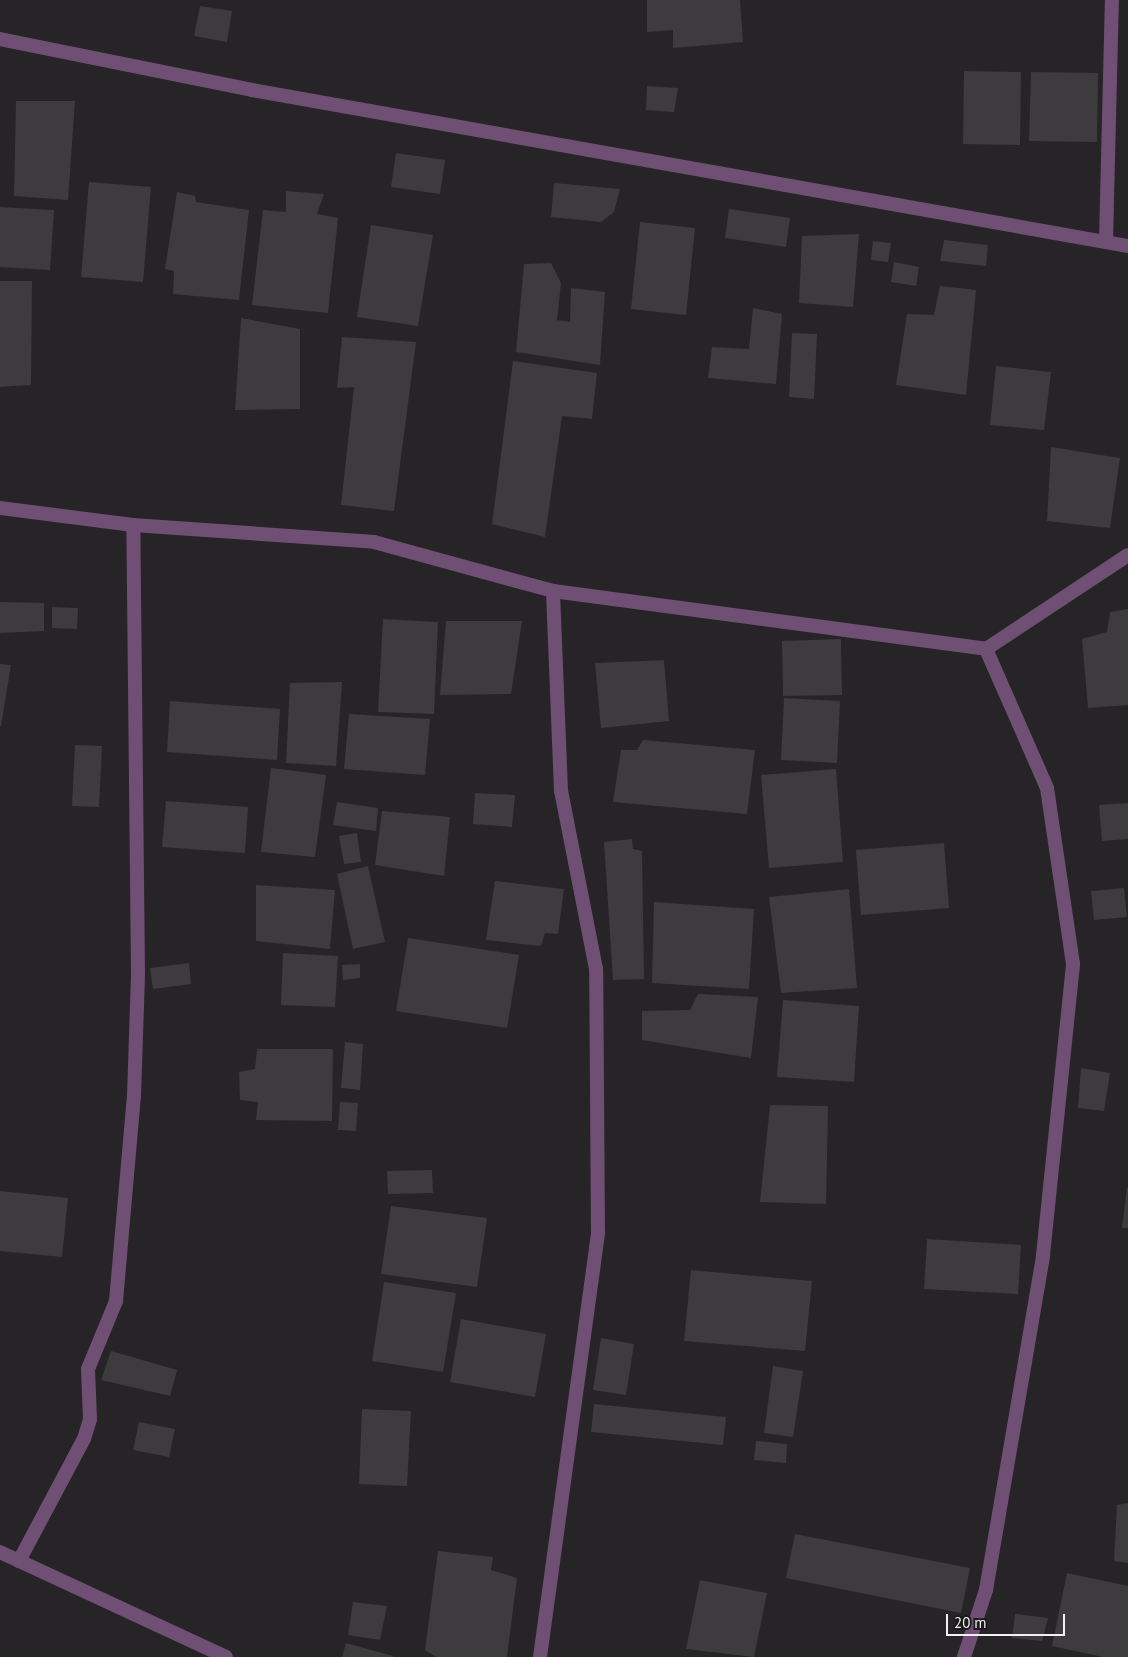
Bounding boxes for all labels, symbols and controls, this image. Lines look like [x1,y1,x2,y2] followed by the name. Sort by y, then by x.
[948,1604,1067,1636] scale bar
[954,1613,987,1632] text: 20 m

